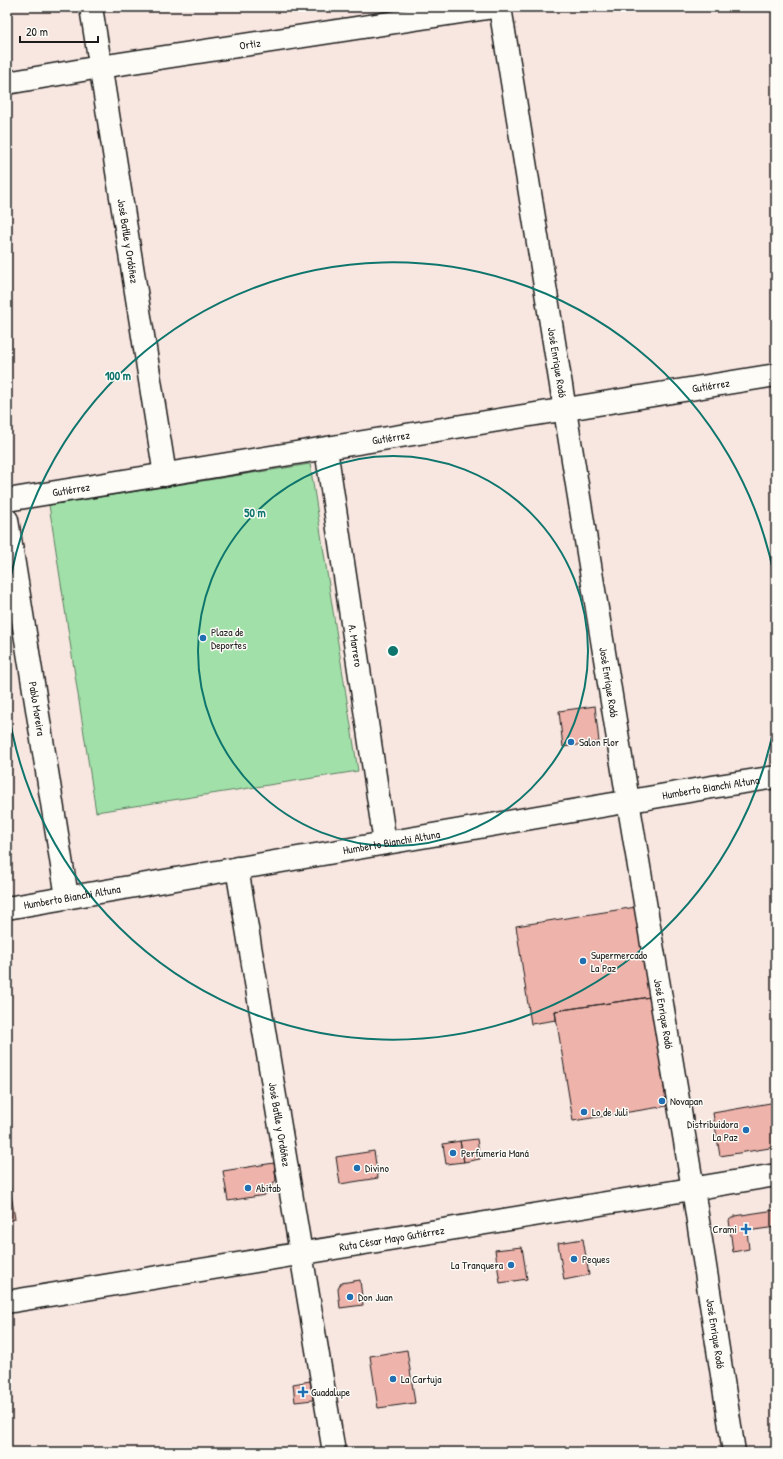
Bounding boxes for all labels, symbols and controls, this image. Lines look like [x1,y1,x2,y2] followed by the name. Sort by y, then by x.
[20,18,98,44] scale bar
[26,23,48,40] text: 20 m
[238,36,262,53] street label: Ortiz
[114,198,142,285] street label: José Batlle y Ordóñez
[545,326,570,399] street label: José Enrique Rodó
[105,367,131,384] text: 100 m
[691,376,731,396] street label: Gutiérrez
[371,428,411,448] street label: Gutiérrez
[51,480,91,500] street label: Gutiérrez
[244,504,266,521] text: 50 m
[345,624,366,669] street label: A. Marrero
[211,625,246,652] place label: Plaza de Deportes
[198,633,208,643] marker: Plaza de Deportes
[386,644,400,658] centre of rings
[596,646,622,719] street label: José Enrique Rodó
[26,681,48,737] street label: Pablo Moreira
[579,735,620,749] place label: Salon Flor
[566,737,576,747] marker: Salon Flor
[661,773,761,802] street label: Humberto Bianchi Altuna
[342,827,442,857] street label: Humberto Bianchi Altuna
[23,882,122,912] street label: Humberto Bianchi Altuna
[591,948,648,975] place label: Supermercado La Paz
[578,956,588,966] marker: Supermercado La Paz
[651,978,676,1050] street label: José Enrique Rodó
[266,1081,294,1168] street label: José Batlle y Ordóñez
[670,1094,703,1108] place label: Novapan
[657,1096,667,1106] marker: Novapan
[592,1105,628,1119] place label: Lo de Juli
[579,1107,589,1117] marker: Lo de Juli
[687,1117,739,1144] place label: Distribuidora La Paz
[741,1125,751,1135] marker: Distribuidora La Paz
[461,1146,529,1160] place label: Perfumería Maná
[448,1148,458,1158] marker: Perfumería Maná
[365,1161,390,1175] place label: Divino
[352,1163,362,1173] marker: Divino
[256,1181,281,1195] place label: Abitab
[243,1183,253,1193] marker: Abitab
[712,1222,737,1236] place label: Crami
[338,1223,446,1254] street label: Ruta César Mayo Gutiérrez
[740,1223,752,1235] marker: Crami
[582,1252,610,1266] place label: Peques
[569,1254,579,1264] marker: Peques
[451,1258,504,1272] place label: La Tranquera
[506,1260,516,1270] marker: La Tranquera
[358,1290,393,1304] place label: Don Juan
[345,1292,355,1302] marker: Don Juan
[703,1298,728,1370] street label: José Enrique Rodó
[401,1372,442,1386] place label: La Cartuja
[388,1374,398,1384] marker: La Cartuja
[311,1385,351,1399] place label: Guadalupe
[298,1387,308,1397] marker: Guadalupe

